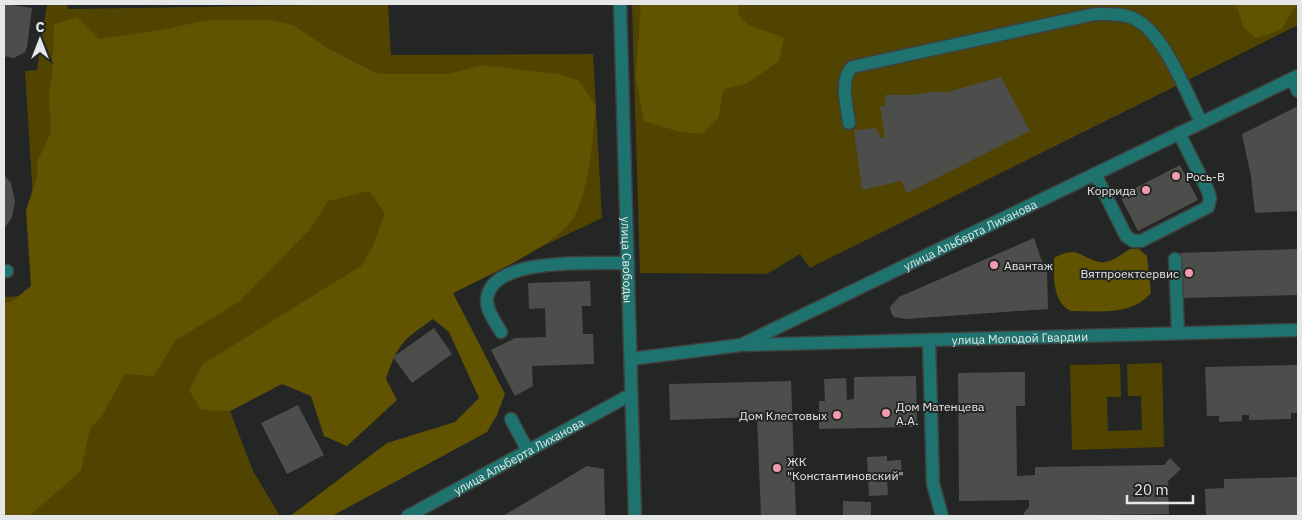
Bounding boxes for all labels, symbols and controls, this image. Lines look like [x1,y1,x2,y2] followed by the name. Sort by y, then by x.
[15,15,65,65] north arrow
[35,18,45,36] text: С
[1186,169,1225,184] place label: Рось-В
[1170,170,1182,182] marker: Рось-В
[1087,183,1137,198] place label: Коррида
[1140,184,1152,196] marker: Коррида
[901,196,1040,273] street label: улица Альберта Лиханова
[619,216,636,303] street label: улица Свободы
[1004,258,1053,273] place label: Авантаж
[988,259,1000,271] marker: Авантаж
[1080,266,1179,281] place label: Вятпроектсервис
[1183,267,1195,279] marker: Вятпроектсервис
[952,328,1088,347] street label: улица Молодой Гвардии
[896,399,985,428] place label: Дом Матенцева А.А.
[880,407,892,419] marker: Дом Матенцева А.А.
[739,408,827,423] place label: Дом Клестовых
[831,409,843,421] marker: Дом Клестовых
[451,414,587,497] street label: улица Альберта Лиханова
[787,454,903,483] place label: ЖК "Константиновский"
[771,462,783,474] marker: ЖК "Константиновский"
[1127,472,1193,504] scale bar
[1134,480,1169,499] text: 20 m

